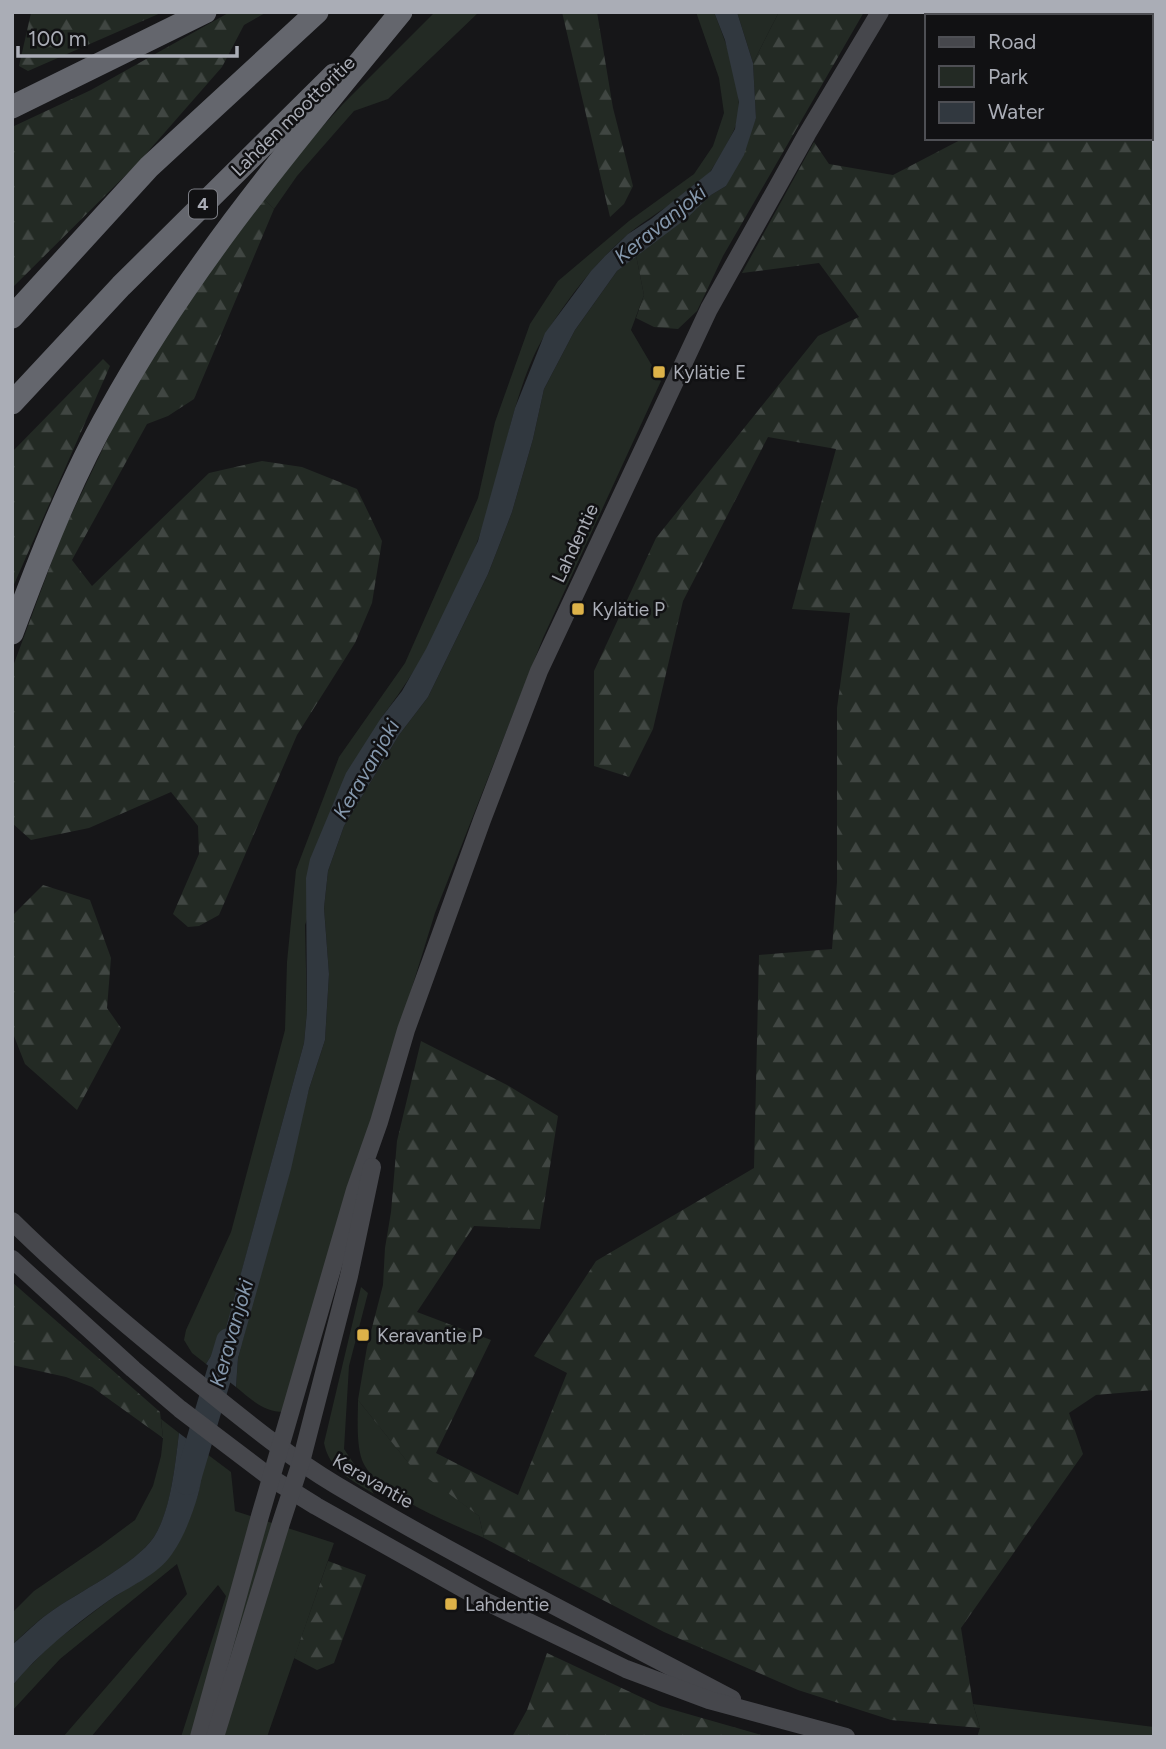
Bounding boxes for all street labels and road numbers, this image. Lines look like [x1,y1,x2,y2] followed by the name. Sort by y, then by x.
[226,51,360,181] street label: Lahden moottoritie
[189,190,217,218] road number: 4
[547,500,603,586] street label: Lahdentie
[328,1449,418,1513] street label: Keravantie

